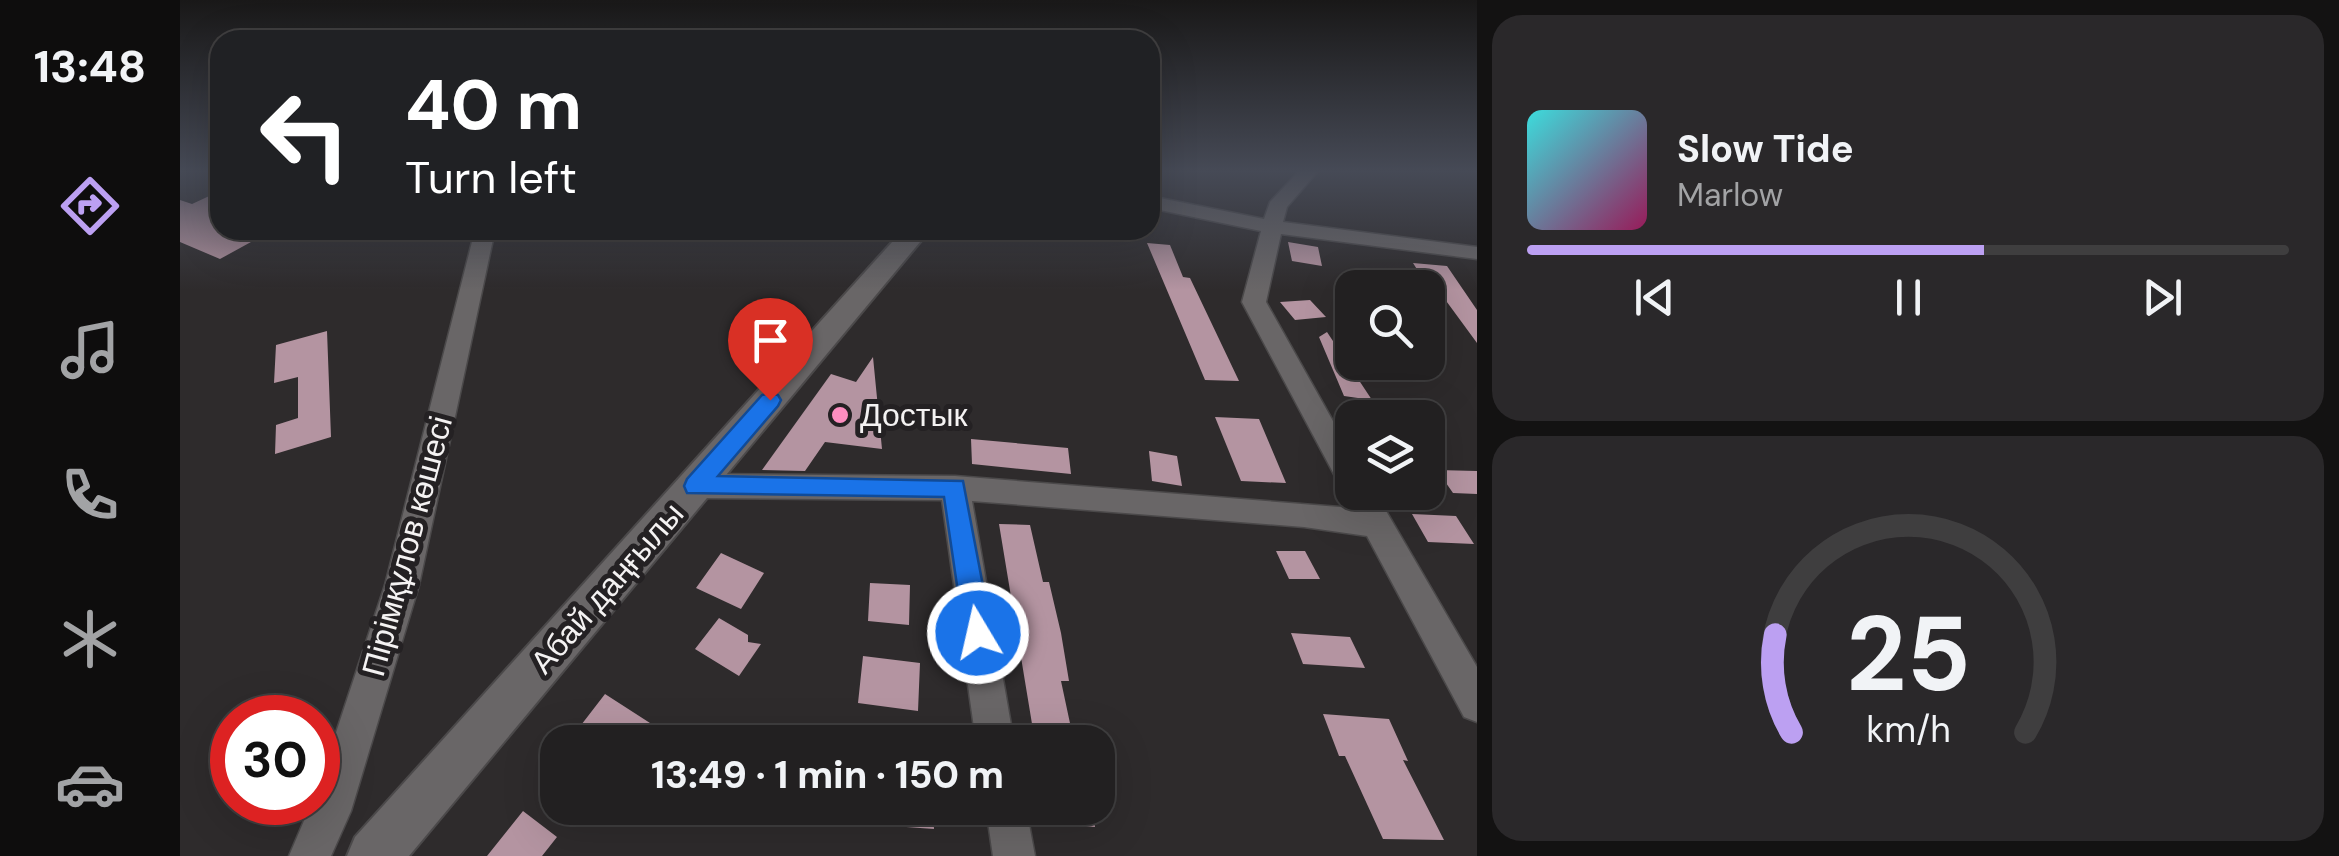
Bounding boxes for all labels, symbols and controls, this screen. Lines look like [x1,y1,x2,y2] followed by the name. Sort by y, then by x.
[34,37,146,96] text: 13:48
[405,60,582,151] text: 40 m
[240,70,370,200] icon: left
[1677,124,1854,174] text: Slow Tide
[405,148,577,207] text: Turn left
[55,171,125,241] icon: directions
[1677,174,1783,216] text: Marlow
[1335,270,1445,510] map controls
[1335,270,1445,380] button: search
[1627,270,1682,325] icon: previous
[1881,270,1936,325] icon: pause
[2135,270,2190,325] icon: next
[728,298,813,401] pin
[743,313,798,368] icon: arrive
[55,315,125,385] icon: music
[860,394,968,436] place label: Достык
[1335,400,1445,510] button: layers
[829,404,851,426] marker: Достык
[352,411,462,681] street label: Пірімқұлов көшесі
[55,460,125,530] icon: phone
[521,494,693,682] street label: Абай даңғылы
[926,581,1030,685] position arrow
[1846,587,1970,722] text: 25
[55,604,125,674] icon: climate
[210,695,340,825] speed limit sign: 30
[1866,707,1950,753] text: km/h
[55,749,125,819] icon: car
[651,750,1004,800] text: 13:49 · 1 min · 150 m

